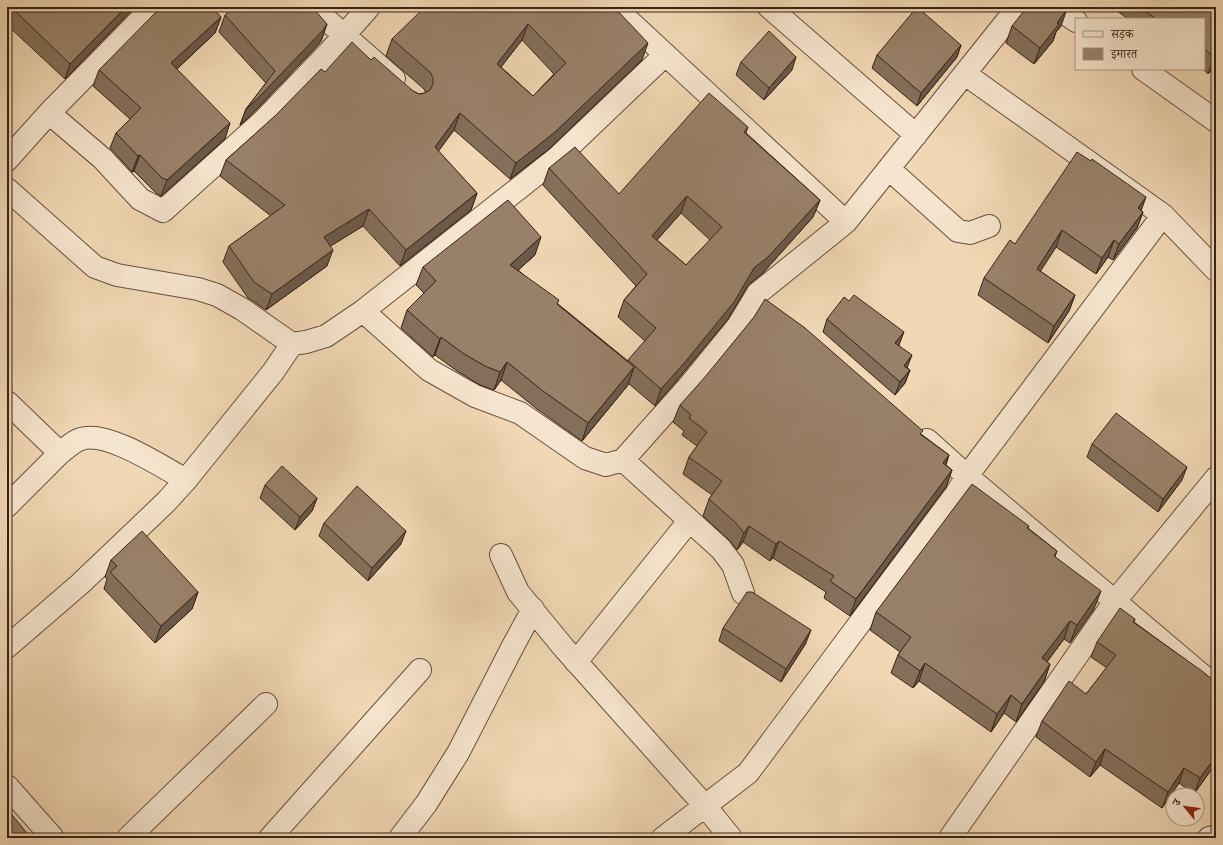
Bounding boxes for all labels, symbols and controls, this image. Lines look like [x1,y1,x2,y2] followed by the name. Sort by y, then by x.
[1075,18,1205,70] legend
[1110,26,1135,42] text: सड़क
[1110,46,1138,62] text: इमारत
[1165,787,1205,827] north arrow
[1168,795,1184,809] text: उ

